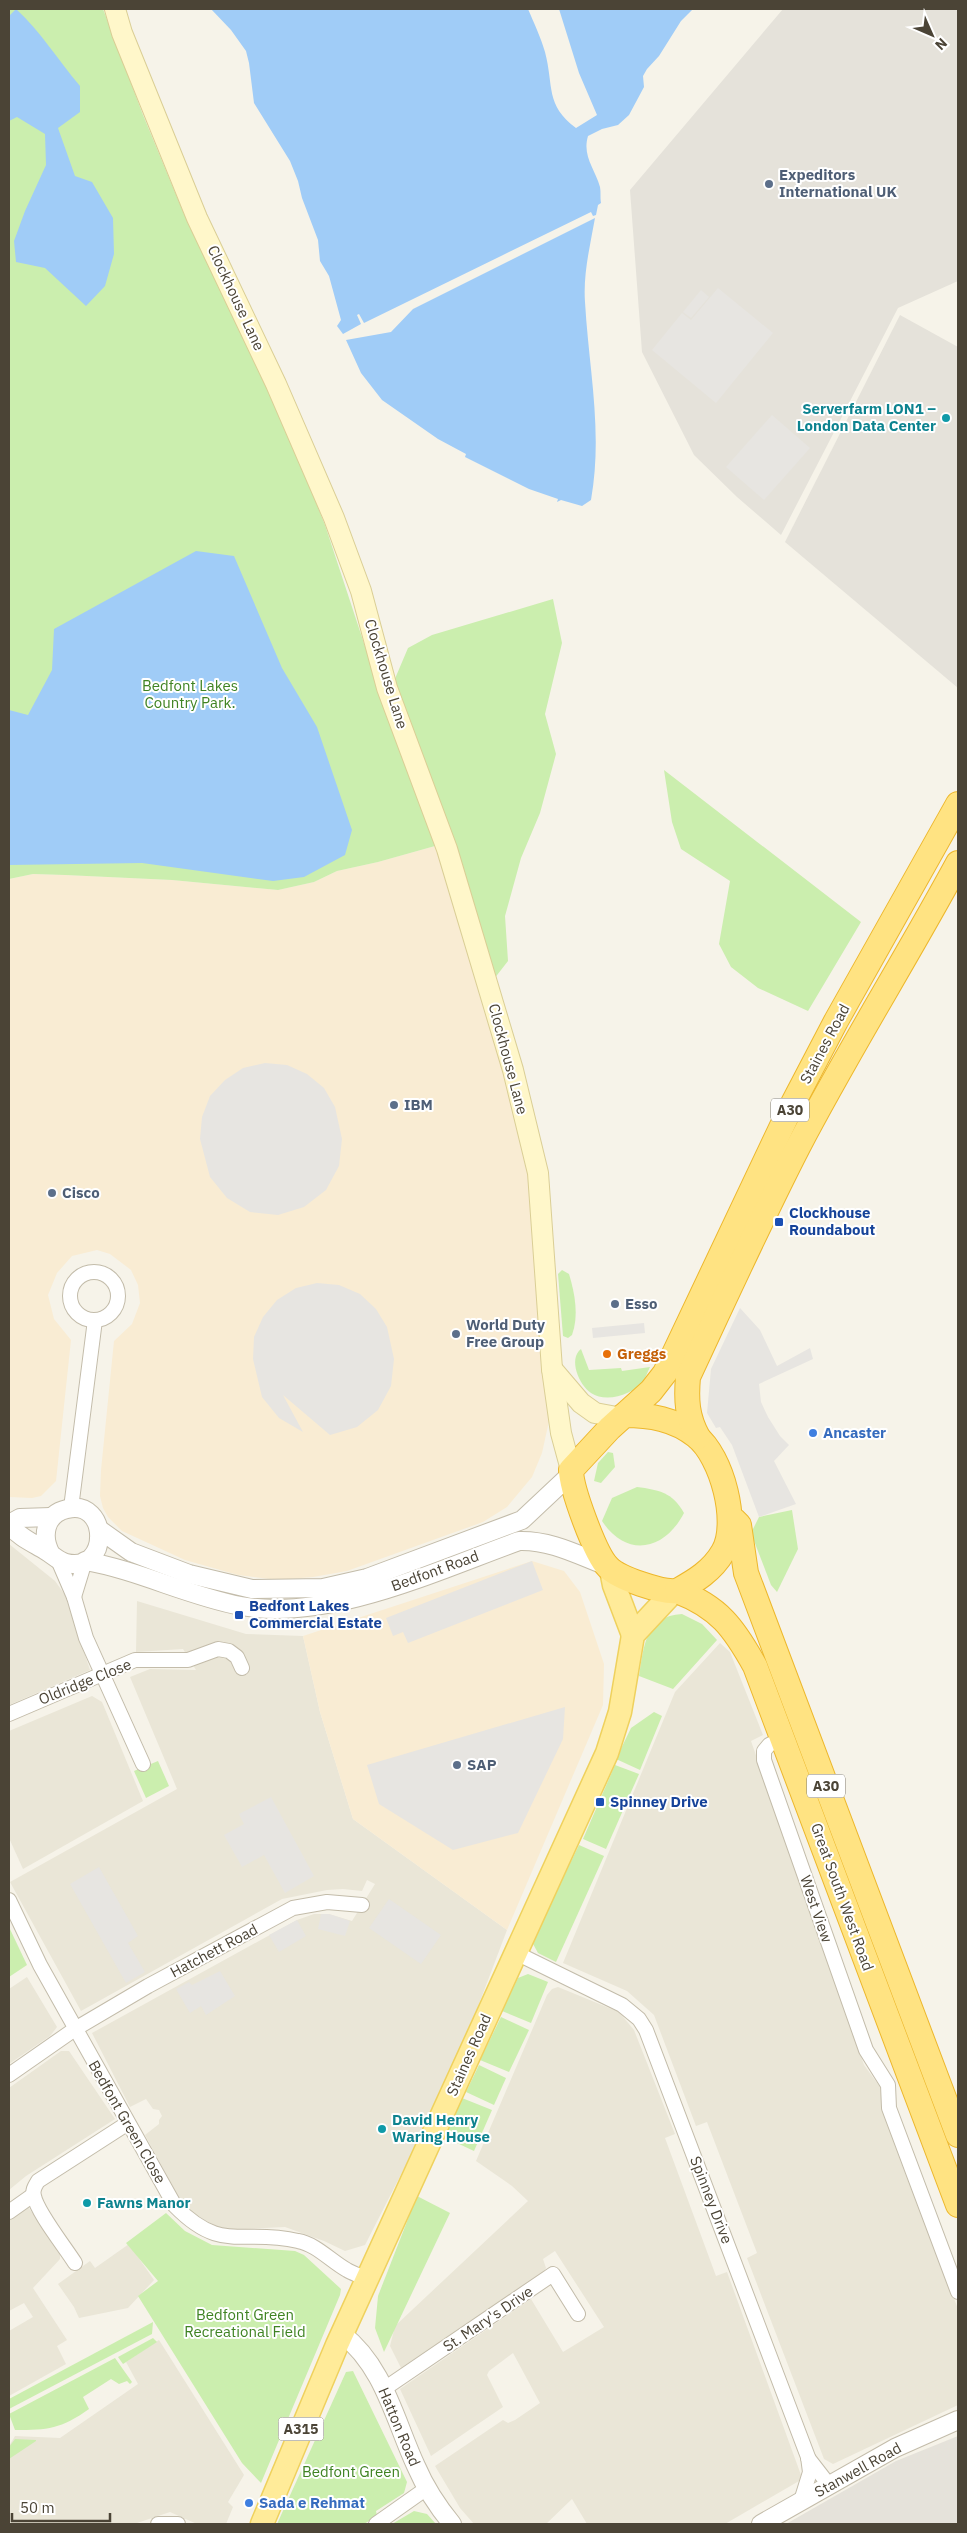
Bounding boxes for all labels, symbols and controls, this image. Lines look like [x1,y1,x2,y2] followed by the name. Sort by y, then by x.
[907,10,957,60] north arrow
[931,34,951,54] text: N
[779,165,897,201] place label: Expeditors International UK
[763,178,775,190] marker: Expeditors International UK
[204,242,269,353] street label: Clockhouse Lane
[797,399,936,435] place label: Serverfarm LON1 – London Data Center
[940,412,952,424] marker: Serverfarm LON1 – London Data Center
[361,617,412,731] street label: Clockhouse Lane
[142,676,238,712] park label: Bedfont Lakes Country Park.
[485,1001,532,1116] street label: Clockhouse Lane
[796,1001,854,1087] street label: Staines Road
[404,1095,433,1114] place label: IBM
[771,1098,809,1122] road number: A30
[388,1099,400,1111] marker: IBM
[62,1183,100,1202] place label: Cisco
[46,1187,58,1199] marker: Cisco
[789,1203,875,1239] place label: Clockhouse Roundabout
[773,1216,785,1228] marker: Clockhouse Roundabout
[625,1294,658,1313] place label: Esso
[609,1298,621,1310] marker: Esso
[466,1315,545,1351] place label: World Duty Free Group
[450,1328,462,1340] marker: World Duty Free Group
[617,1344,667,1363] place label: Greggs
[601,1348,613,1360] marker: Greggs
[823,1423,886,1442] place label: Ancaster
[807,1427,819,1439] marker: Ancaster
[388,1546,481,1595] street label: Bedfont Road
[249,1596,382,1632] place label: Bedfont Lakes Commercial Estate
[233,1609,245,1621] marker: Bedfont Lakes Commercial Estate
[36,1654,134,1709] street label: Oldridge Close
[467,1755,497,1774] place label: SAP
[451,1759,463,1771] marker: SAP
[807,1774,845,1798] road number: A30
[610,1792,708,1811] place label: Spinney Drive
[594,1796,606,1808] marker: Spinney Drive
[807,1820,878,1973] street label: Great South West Road
[796,1873,837,1945] street label: West View
[167,1920,261,1982] street label: Hatchett Road
[442,2011,495,2099] street label: Staines Road
[84,2057,170,2187] street label: Bedfont Green Close
[392,2110,490,2146] place label: David Henry Waring House
[376,2123,388,2135] marker: David Henry Waring House
[686,2153,737,2246] street label: Spinney Drive
[97,2193,191,2212] place label: Fawns Manor
[81,2197,93,2209] marker: Fawns Manor
[439,2281,536,2356] street label: St. Mary's Drive
[184,2305,306,2341] park label: Bedfont Green Recreational Field
[374,2384,425,2469] street label: Hatton Road
[278,2418,324,2440] road number: A315
[811,2438,904,2501] street label: Stanwell Road
[302,2462,400,2481] park label: Bedfont Green
[12,2490,110,2522] scale bar
[259,2493,365,2512] place label: Sada e Rehmat
[243,2497,255,2509] marker: Sada e Rehmat
[20,2498,55,2517] text: 50 m

